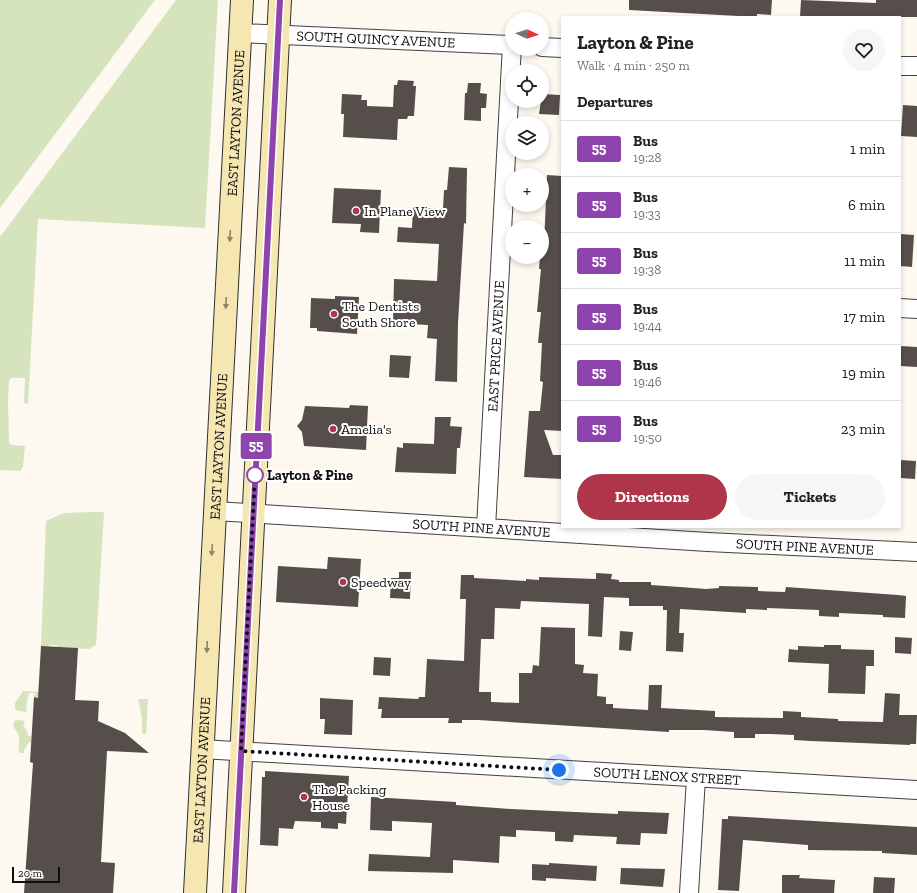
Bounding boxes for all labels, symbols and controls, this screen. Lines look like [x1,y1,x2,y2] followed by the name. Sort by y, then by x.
[505,12,549,56] north arrow
[505,12,549,264] map controls
[296,27,456,51] street label: SOUTH QUINCY AVENUE
[843,29,885,71] button: heart
[577,31,694,54] text: Layton & Pine
[224,49,248,197] street label: EAST LAYTON AVENUE
[577,58,690,73] text: Walk · 4 min · 250 m
[505,64,549,108] button: locate
[577,93,653,111] text: Departures
[505,116,549,160] button: layers
[633,132,658,150] text: Bus
[592,140,606,157] text: 55
[850,140,885,158] text: 1 min
[633,150,662,165] text: 19:28
[505,168,549,212] button: +
[633,188,658,206] text: Bus
[592,196,606,213] text: 55
[848,196,885,214] text: 6 min
[364,203,446,220] place label: In Plane View
[351,206,361,216] marker: In Plane View
[633,206,661,221] text: 19:33
[505,220,549,264] button: −
[226,230,233,242] one-way arrow
[633,244,658,262] text: Bus
[592,252,606,269] text: 55
[844,252,885,270] text: 11 min
[633,262,661,277] text: 19:38
[484,280,508,412] street label: EAST PRICE AVENUE
[222,297,229,309] one-way arrow
[342,298,419,331] place label: The Dentists South Shore
[633,300,658,318] text: Bus
[592,308,606,325] text: 55
[843,308,885,326] text: 17 min
[329,309,339,319] marker: The Dentists South Shore
[633,318,662,333] text: 19:44
[633,356,658,374] text: Bus
[592,364,606,381] text: 55
[842,364,885,382] text: 19 min
[207,373,231,520] street label: EAST LAYTON AVENUE
[633,374,662,389] text: 19:46
[633,412,658,430] text: Bus
[592,420,606,437] text: 55
[841,420,885,438] text: 23 min
[341,421,392,438] place label: Amelia's
[328,424,338,434] marker: Amelia's
[633,430,662,445] text: 19:50
[238,433,274,459] line badge: 55
[249,437,263,454] text: 55
[246,466,264,484] marker: Layton & Pine
[267,467,353,484] place label: Layton & Pine
[577,474,727,520] button: Directions
[735,474,885,520] button: Tickets
[412,515,551,541] street label: SOUTH PINE AVENUE
[736,535,874,559] street label: SOUTH PINE AVENUE
[209,544,216,556] one-way arrow
[351,574,412,591] place label: Speedway
[338,577,348,587] marker: Speedway
[203,641,210,653] one-way arrow
[190,697,214,844] street label: EAST LAYTON AVENUE
[549,760,569,780] your location
[593,763,742,789] street label: SOUTH LENOX STREET
[312,781,387,814] place label: The Packing House
[299,792,309,802] marker: The Packing House
[12,865,60,884] scale bar
[18,867,42,880] text: 20 m

